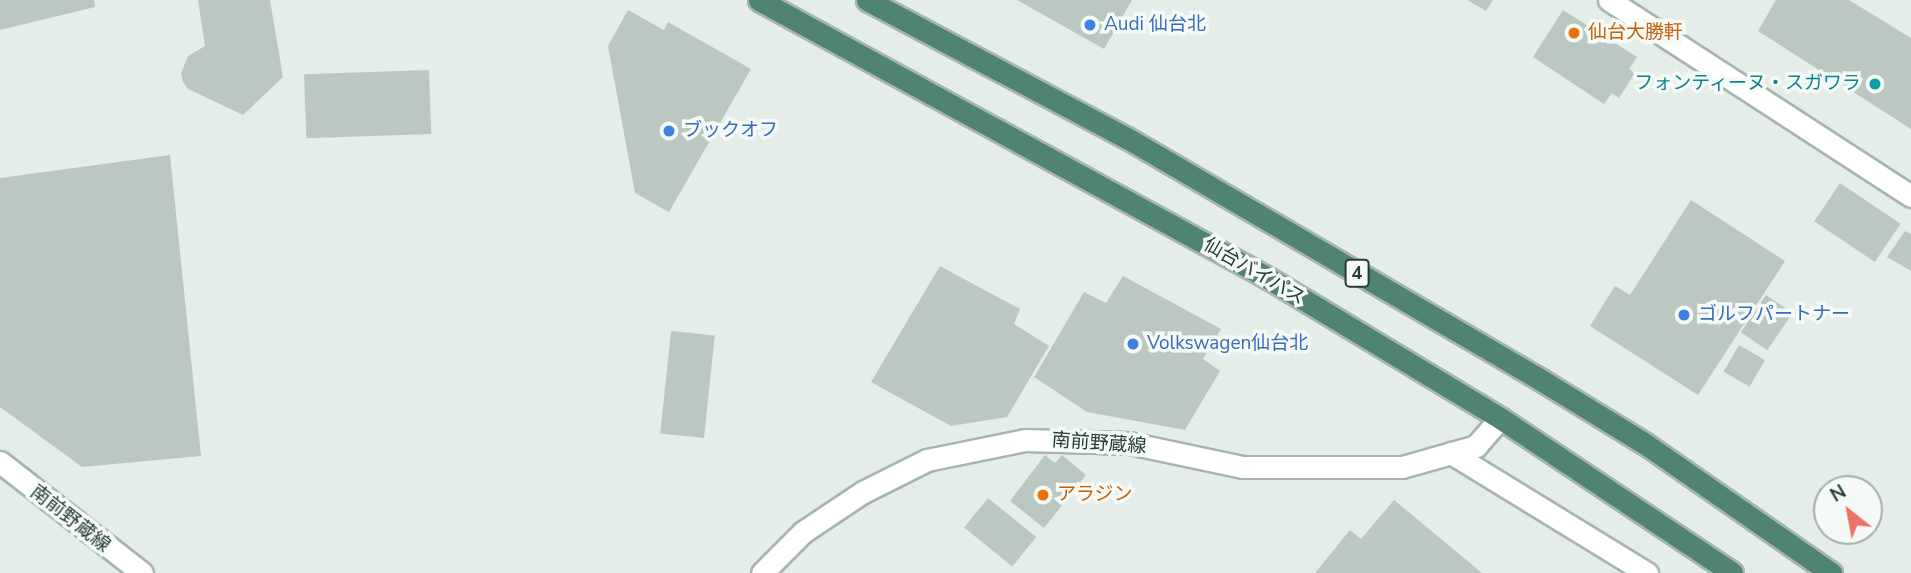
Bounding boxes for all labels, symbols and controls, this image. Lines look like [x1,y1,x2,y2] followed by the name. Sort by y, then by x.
[1104,14,1206,36] place label: Audi 仙台北
[1082,17,1098,33] marker: Audi 仙台北
[1588,22,1683,44] place label: 仙台大勝軒
[1566,25,1582,41] marker: 仙台大勝軒
[1633,73,1861,95] place label: フォンティーヌ・スガワラ
[1867,76,1883,92] marker: フォンティーヌ・スガワラ
[683,120,778,142] place label: ブックオフ
[661,123,677,139] marker: ブックオフ
[1199,234,1309,310] street label: 仙台バイパス
[1343,258,1371,288] road number: 4
[1698,304,1850,326] place label: ゴルフパートナー
[1676,307,1692,323] marker: ゴルフパートナー
[1147,333,1308,355] place label: Volkswagen仙台北
[1125,336,1141,352] marker: Volkswagen仙台北
[1051,429,1147,459] street label: 南前野蔵線
[1813,475,1883,545] north arrow
[1825,479,1851,509] text: N
[26,481,114,557] street label: 南前野蔵線
[1057,484,1133,506] place label: アラジン
[1035,487,1051,503] marker: アラジン

